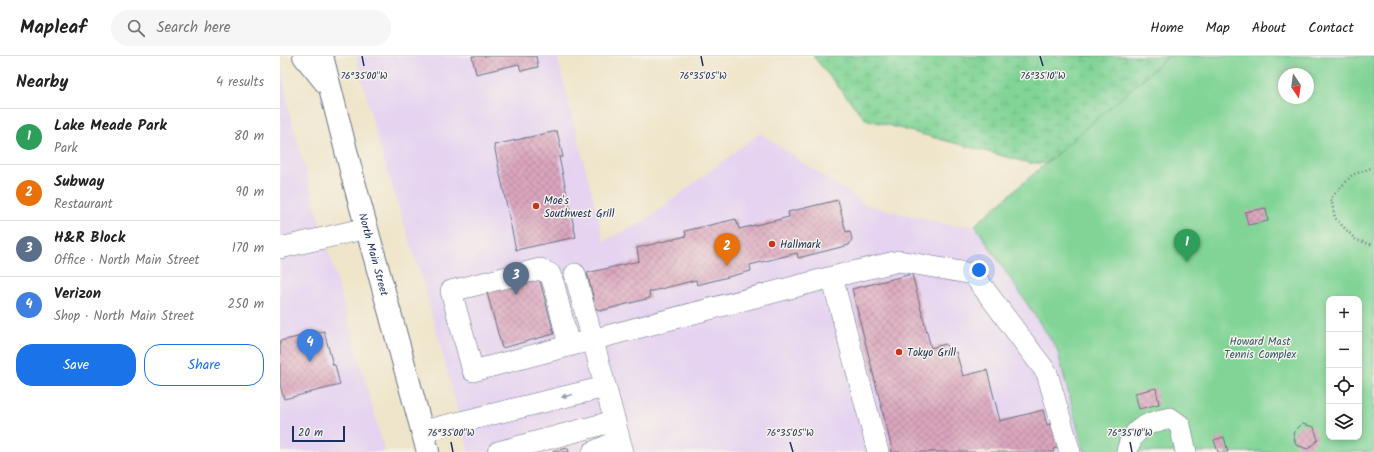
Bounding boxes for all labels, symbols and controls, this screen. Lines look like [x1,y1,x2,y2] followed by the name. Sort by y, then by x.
[111,10,391,46] search box
[20,13,87,43] text: Mapleaf
[157,16,231,40] text: Search here
[125,17,147,39] icon: search
[1150,17,1184,39] text: Home
[1206,17,1230,39] text: Map
[1252,17,1286,39] text: About
[1308,17,1354,39] text: Contact
[340,68,388,84] text: 76°35'00"W
[679,68,727,84] text: 76°35'05"W
[1020,68,1066,84] text: 76°35'10"W
[1278,68,1314,104] north arrow
[16,69,68,96] text: Nearby
[216,72,264,93] text: 4 results
[54,114,167,138] text: Lake Meade Park
[27,126,31,147] text: 1
[234,126,264,147] text: 80 m
[54,138,78,159] text: Park
[54,170,104,194] text: Subway
[25,182,33,203] text: 2
[236,182,264,203] text: 90 m
[544,192,615,223] place label: Moe's Southwest Grill
[54,194,113,215] text: Restaurant
[531,201,541,211] marker: Moe's Southwest Grill
[353,211,393,299] street label: North Main Street
[54,226,125,250] text: H&R Block
[1174,229,1200,262] pin: 1
[714,233,740,266] pin: 2
[780,236,821,254] place label: Hallmark
[25,238,33,259] text: 3
[232,238,264,259] text: 170 m
[767,239,777,249] marker: Hallmark
[54,250,200,271] text: Office · North Main Street
[969,260,989,280] your location
[503,262,529,295] pin: 3
[54,282,101,306] text: Verizon
[25,294,33,315] text: 4
[227,294,264,315] text: 250 m
[1326,296,1362,440] map controls
[1326,296,1362,332] button: +
[54,306,194,327] text: Shop · North Main Street
[297,329,323,362] pin: 4
[1326,332,1362,368] button: −
[1224,333,1296,364] park label: Howard Mast Tennis Complex
[16,344,136,386] button: Save
[144,344,264,386] button: Share
[907,344,956,362] place label: Tokyo Grill
[894,347,904,357] marker: Tokyo Grill
[1326,368,1362,404] button: locate
[561,393,573,399] one-way arrow
[1326,404,1362,440] button: layers
[292,424,345,443] scale bar
[298,424,323,442] text: 20 m
[427,425,475,441] text: 76°35'00"W
[766,425,814,441] text: 76°35'05"W
[1107,425,1153,441] text: 76°35'10"W

